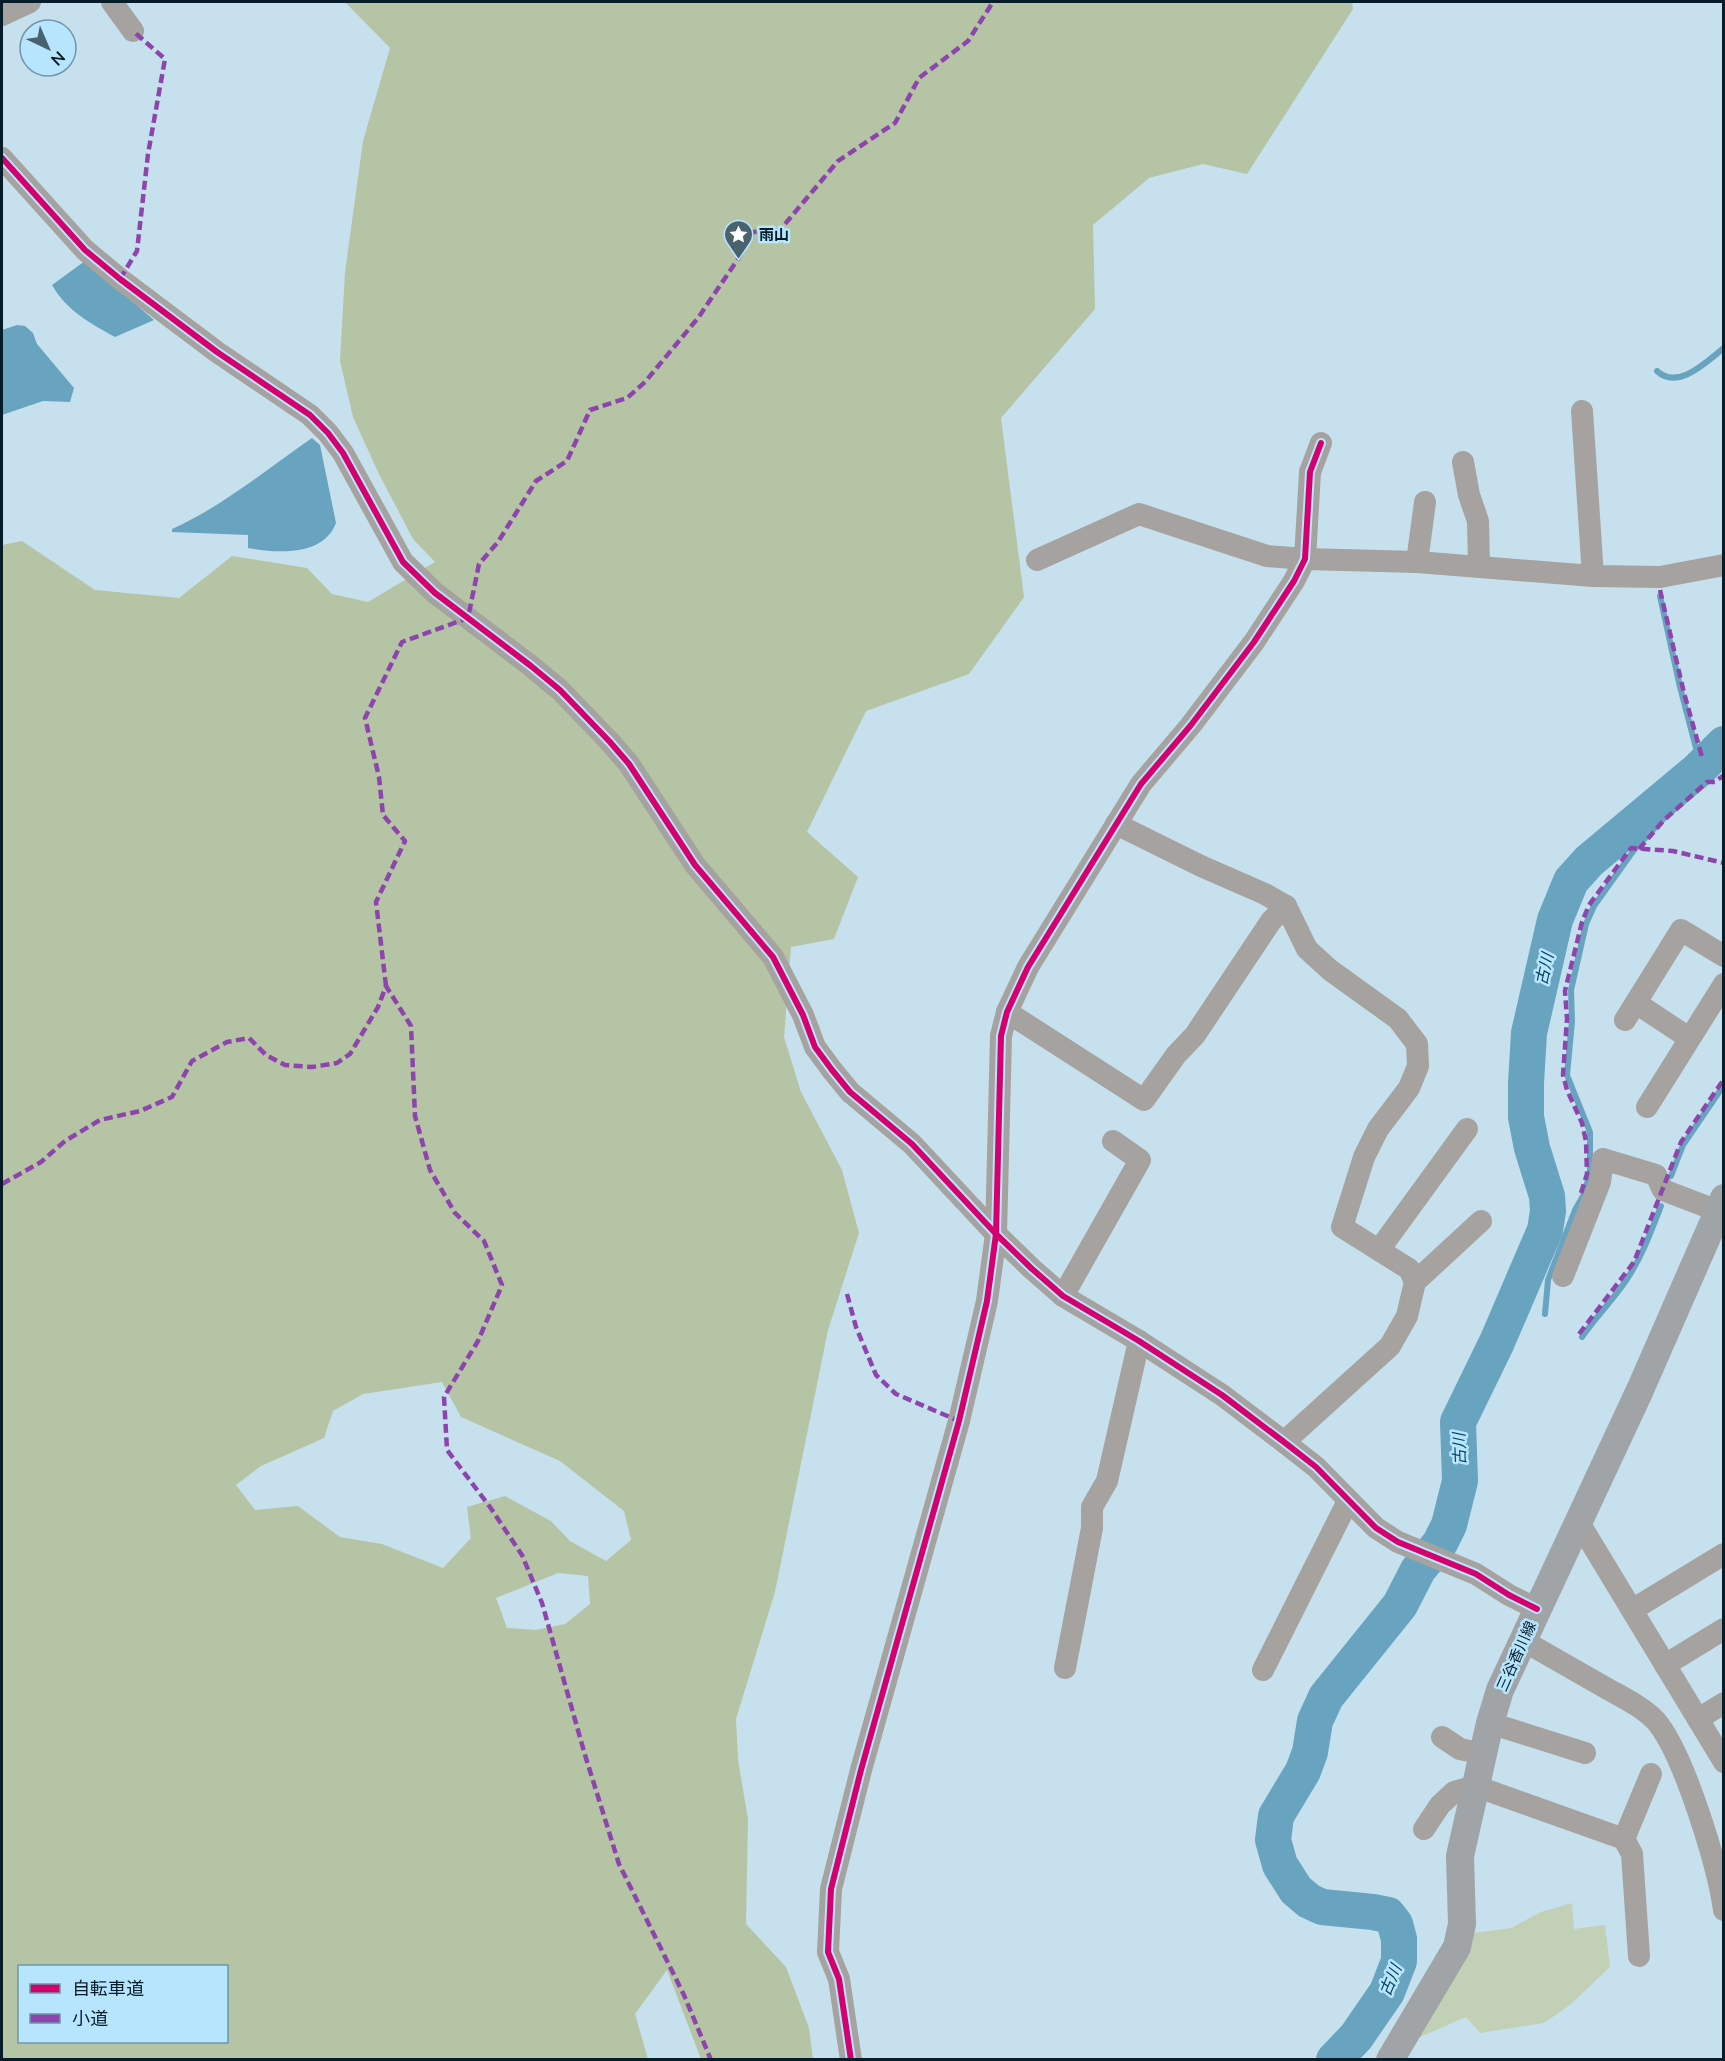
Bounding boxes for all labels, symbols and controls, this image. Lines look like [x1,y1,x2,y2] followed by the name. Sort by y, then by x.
[18,18,78,78] north arrow
[47,47,70,70] text: N
[722,218,754,260] place icon: 雨山
[759,225,789,244] place label: 雨山
[1531,949,1558,987] water label: 古川
[1448,1431,1470,1465] water label: 古川
[1492,1618,1540,1694] street label: 三谷香川線
[1375,1960,1406,1999] water label: 古川
[18,1965,228,2043] legend
[72,1977,144,2000] text: 自転車道
[72,2007,108,2030] text: 小道

